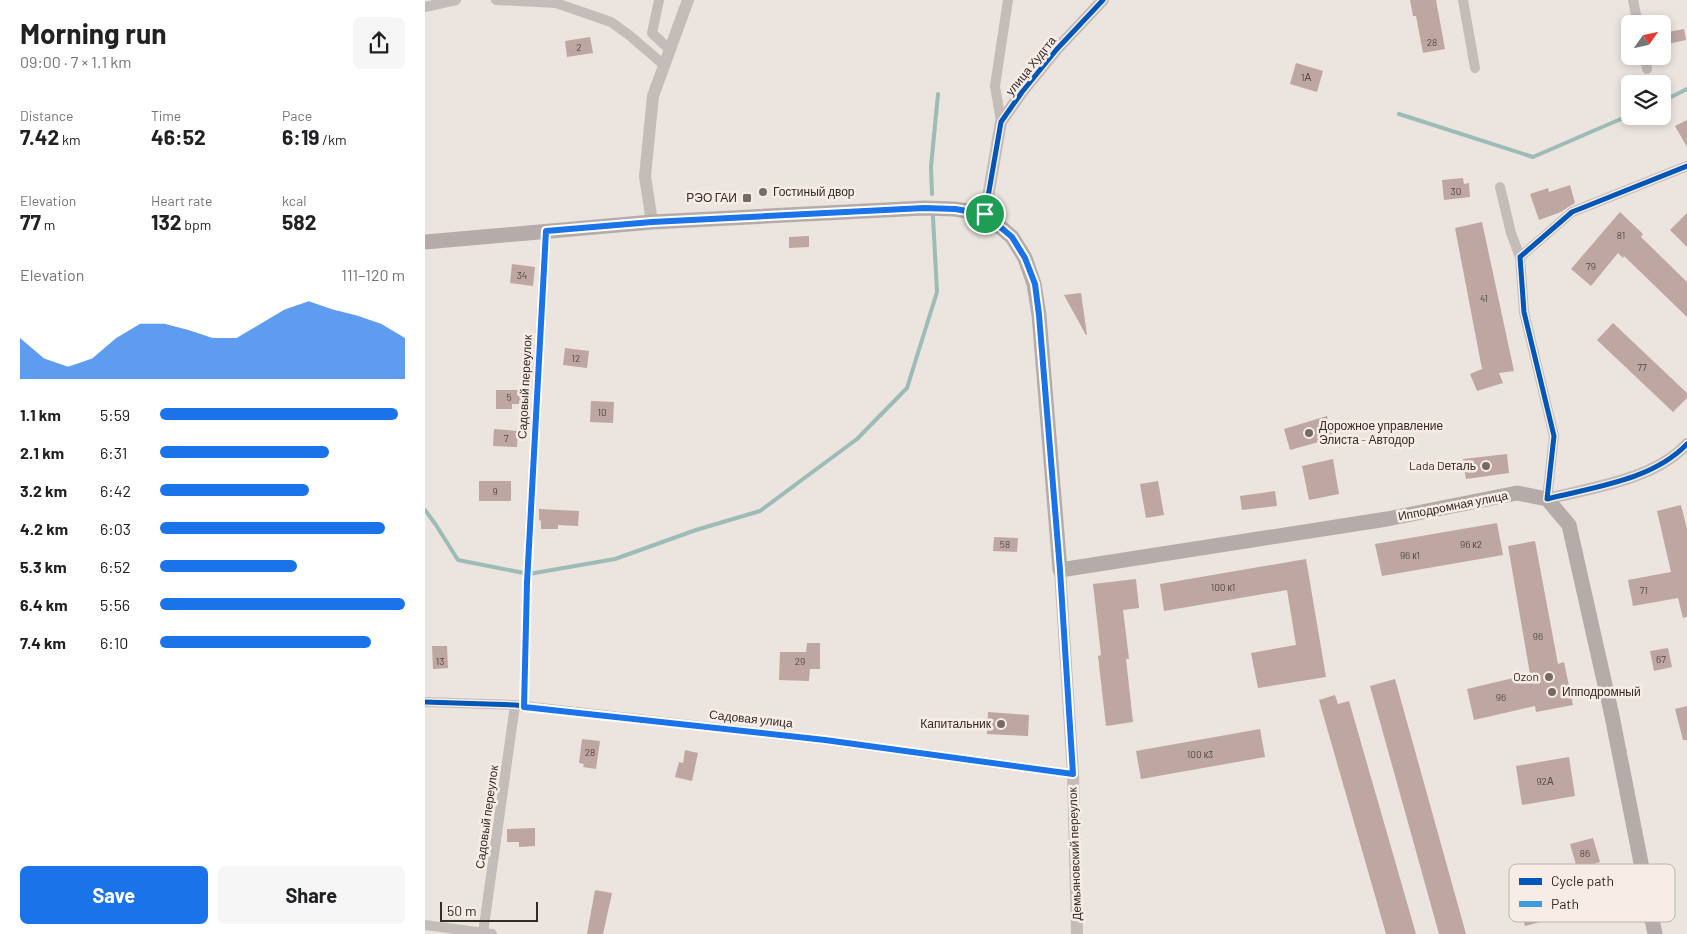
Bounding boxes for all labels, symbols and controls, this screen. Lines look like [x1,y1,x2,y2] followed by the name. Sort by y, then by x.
[1621,15,1671,65] north arrow
[1621,15,1671,125] map controls
[20,16,167,50] text: Morning run
[353,17,405,69] button: share
[1002,33,1059,98] street label: улица Худгта
[1427,36,1437,48] house number: 28
[576,41,582,53] house number: 2
[20,52,131,71] text: 09:00 · 7 × 1.1 km
[1301,71,1311,83] house number: 1А
[1621,75,1671,125] button: layers
[20,107,73,124] text: Distance
[151,107,181,124] text: Time
[282,107,312,124] text: Pace
[20,124,59,149] text: 7.42
[151,124,206,149] text: 46:52
[282,124,320,149] text: 6:19
[59,131,81,148] text: km
[320,131,347,148] text: /km
[773,184,855,199] place label: Гостиный двор
[1451,185,1461,197] house number: 30
[757,186,769,198] marker: Гостиный двор
[686,190,737,204] place label: РЭО ГАИ
[20,192,76,209] text: Elevation
[151,192,212,209] text: Heart rate
[282,192,306,209] text: kcal
[741,192,753,204] marker: РЭО ГАИ
[964,193,1006,235] pin
[971,200,999,228] icon: arrive
[20,209,41,234] text: 77
[151,209,182,234] text: 132
[282,209,316,234] text: 582
[41,216,55,233] text: m
[182,216,211,233] text: bpm
[1617,229,1625,241] house number: 81
[1586,260,1596,272] house number: 79
[20,265,84,284] text: Elevation
[341,265,405,284] text: 111–120 m
[517,269,527,281] house number: 34
[1480,292,1488,304] house number: 41
[514,334,535,440] street label: Садовый переулок
[572,352,580,364] house number: 12
[1637,361,1647,373] house number: 77
[506,391,512,403] house number: 5
[20,405,61,424] text: 1.1 km
[100,405,130,424] text: 5:59
[597,406,607,418] house number: 10
[1319,418,1444,447] place label: Дорожное управление Элиста - Автодор
[1303,427,1315,439] marker: Дорожное управление Элиста - Автодор
[504,432,509,444] house number: 7
[20,443,64,462] text: 2.1 km
[100,443,127,462] text: 6:31
[1409,458,1476,472] place label: Lada Dеталь
[1480,460,1492,472] marker: Lada Dеталь
[20,481,67,500] text: 3.2 km
[100,481,131,500] text: 6:42
[492,485,498,497] house number: 9
[1397,487,1510,524] street label: Ипподромная улица
[20,519,68,538] text: 4.2 km
[100,519,131,538] text: 6:03
[1000,538,1010,550] house number: 58
[1460,538,1482,550] house number: 96 к2
[1400,549,1420,561] house number: 96 к1
[20,557,67,576] text: 5.3 km
[100,557,130,576] text: 6:52
[1211,581,1235,593] house number: 100 к1
[1640,584,1648,596] house number: 71
[20,595,68,614] text: 6.4 km
[100,595,130,614] text: 5:56
[1533,630,1543,642] house number: 96
[20,633,66,652] text: 7.4 km
[100,633,128,652] text: 6:10
[1656,653,1666,665] house number: 67
[436,655,444,667] house number: 13
[795,655,805,667] house number: 29
[1513,669,1539,683] place label: Ozon
[1543,671,1555,683] marker: Ozon
[1562,684,1641,699] place label: Ипподромный
[1546,686,1558,698] marker: Ипподромный
[1496,691,1506,703] house number: 96
[709,707,794,730] street label: Садовая улица
[920,716,992,730] place label: Капитальник
[995,718,1007,730] marker: Капитальник
[585,746,595,758] house number: 28
[1187,748,1213,760] house number: 100 к3
[472,763,501,870] street label: Садовый переулок
[1536,775,1554,787] house number: 92А
[1065,786,1084,921] street label: Демьяновский переулок
[1580,847,1590,859] house number: 86
[1509,864,1675,922] legend
[20,866,208,924] button: Save
[218,866,405,924] button: Share
[1551,872,1614,889] text: Cycle path
[1551,895,1579,912] text: Path
[440,899,537,922] scale bar
[447,902,476,919] text: 50 m

